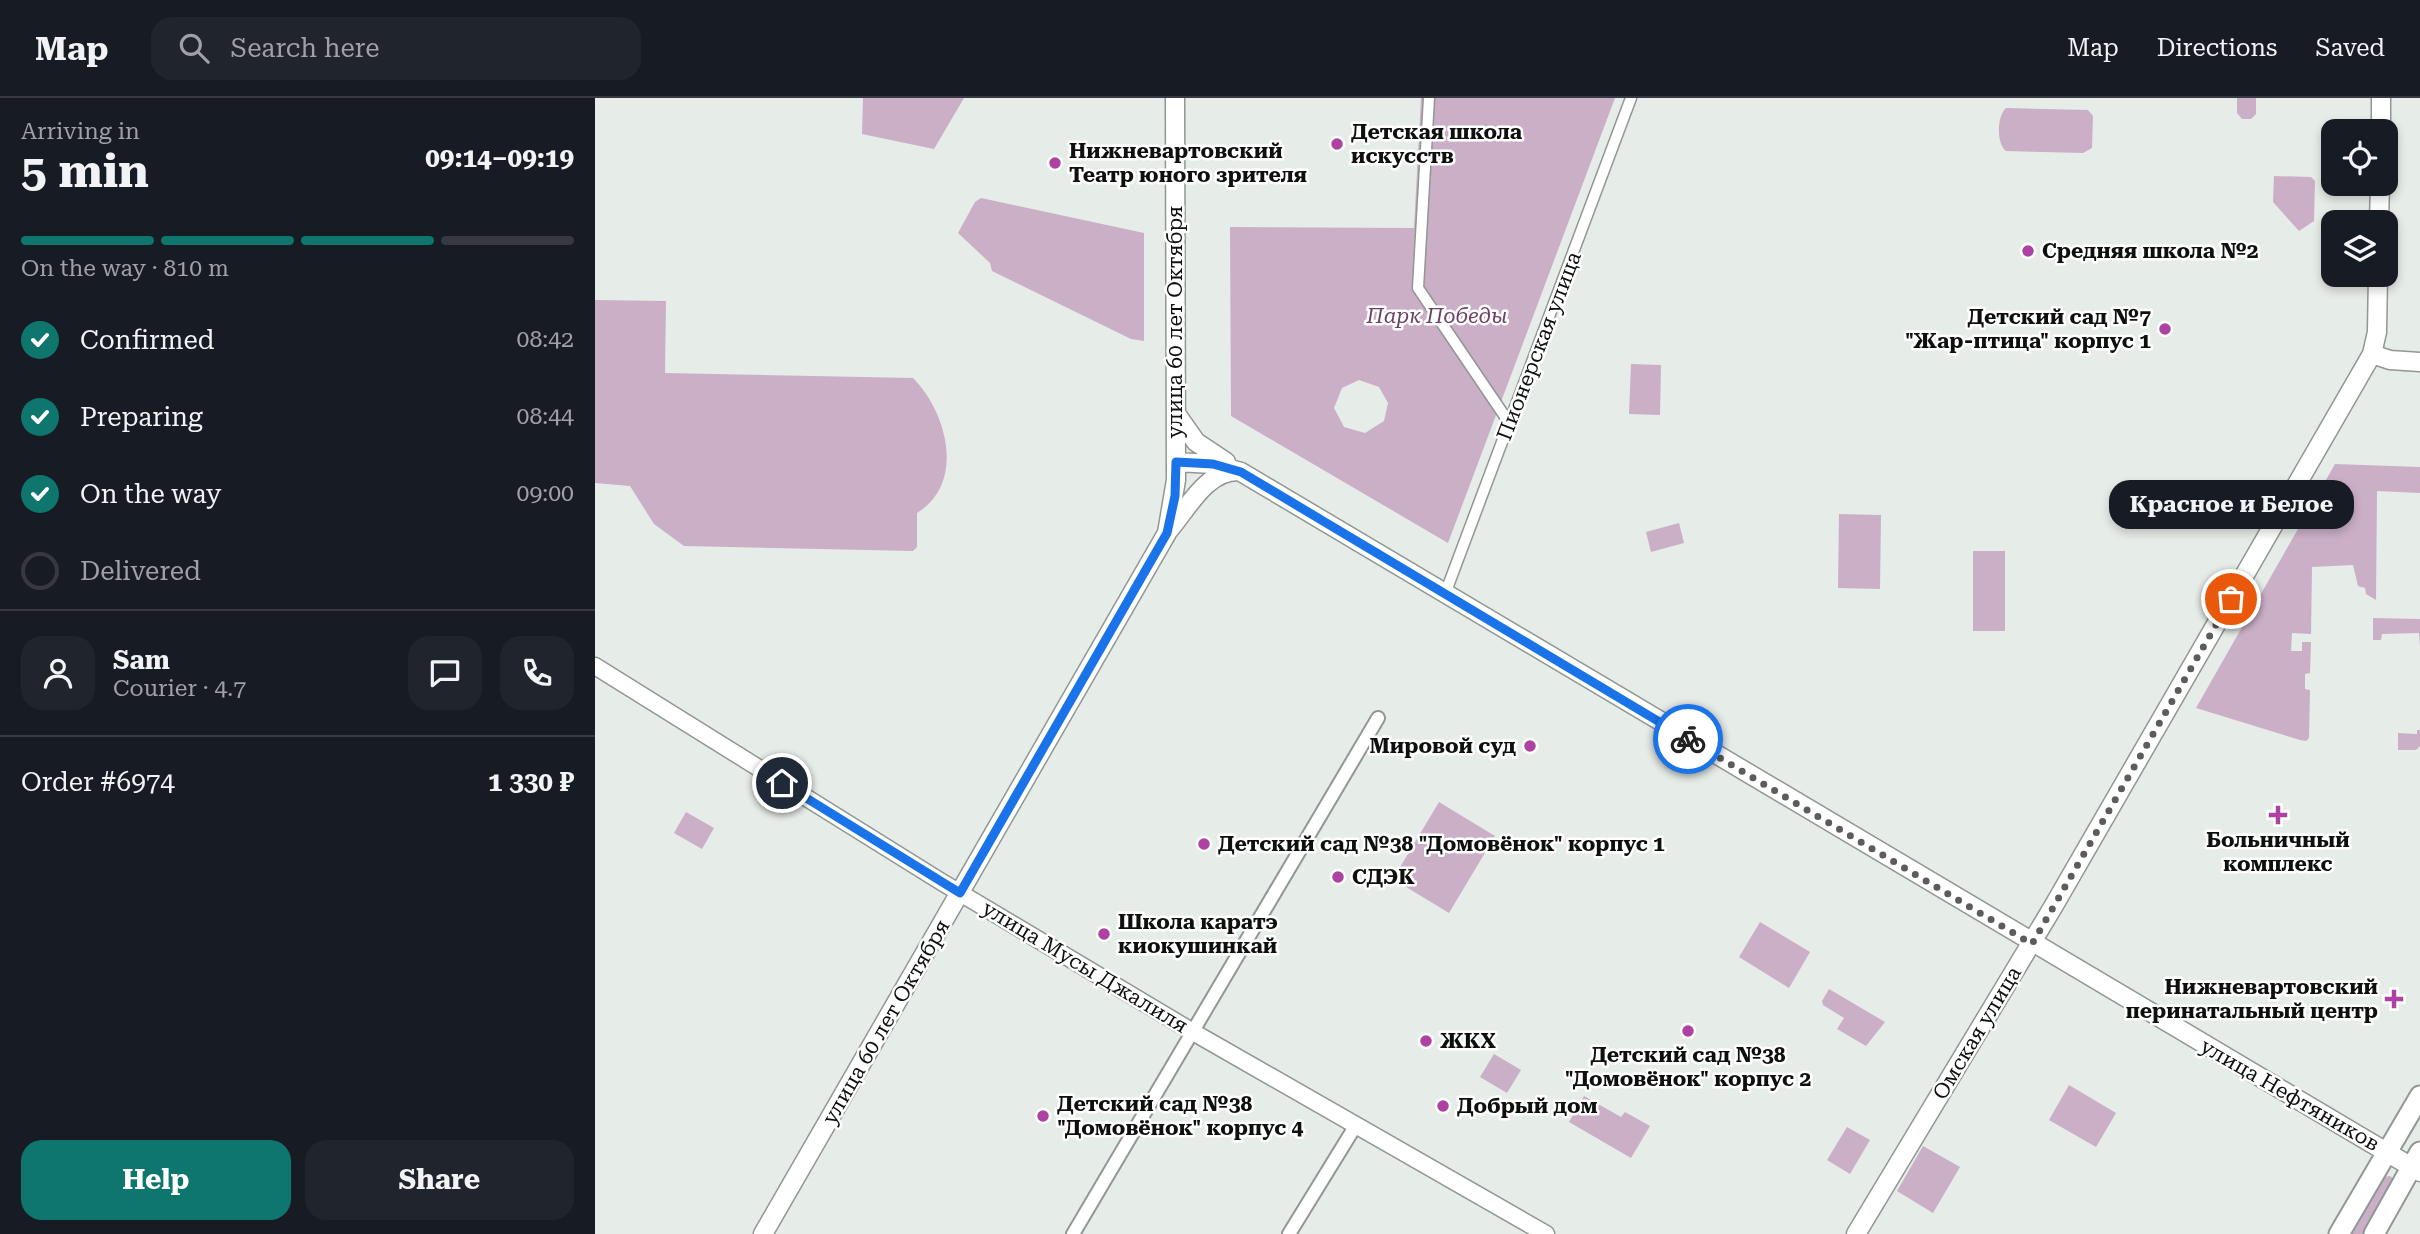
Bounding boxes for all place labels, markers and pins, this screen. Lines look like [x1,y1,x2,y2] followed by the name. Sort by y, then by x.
[1351,120,1523,168] place label: Детская школа искусств
[1329,136,1345,152] marker: Детская школа искусств
[1069,139,1307,187] place label: Нижневартовский Театр юного зрителя
[1047,155,1063,171] marker: Нижневартовский Театр юного зрителя
[2042,239,2259,263] place label: Средняя школа №2
[2020,243,2036,259] marker: Средняя школа №2
[1905,305,2151,353] place label: Детский сад №7 "Жар-птица" корпус 1
[2157,321,2173,337] marker: Детский сад №7 "Жар-птица" корпус 1
[2109,480,2353,529] callout: Красное и Белое
[2201,569,2261,629] pin
[1370,734,1517,758] place label: Мировой суд
[1522,738,1538,754] marker: Мировой суд
[752,753,812,813] pin
[2268,805,2288,825] marker: Больничный комплекс
[2206,828,2350,876] place label: Больничный комплекс
[1218,832,1665,856] place label: Детский сад №38 "Домовёнок" корпус 1
[1196,836,1212,852] marker: Детский сад №38 "Домовёнок" корпус 1
[1352,865,1415,889] place label: СДЭК
[1330,869,1346,885] marker: СДЭК
[1118,910,1278,958] place label: Школа каратэ киокушинкай
[1096,926,1112,942] marker: Школа каратэ киокушинкай
[2126,975,2378,1023] place label: Нижневартовский перинатальный центр
[2384,989,2404,1009] marker: Нижневартовский перинатальный центр
[1680,1023,1696,1039] marker: Детский сад №38 "Домовёнок" корпус 2
[1440,1029,1496,1053] place label: ЖКХ
[1418,1033,1434,1049] marker: ЖКХ
[1565,1043,1811,1091] place label: Детский сад №38 "Домовёнок" корпус 2
[1057,1092,1304,1140] place label: Детский сад №38 "Домовёнок" корпус 4
[1457,1094,1598,1118] place label: Добрый дом
[1435,1098,1451,1114] marker: Добрый дом
[1035,1108,1051,1124] marker: Детский сад №38 "Домовёнок" корпус 4

